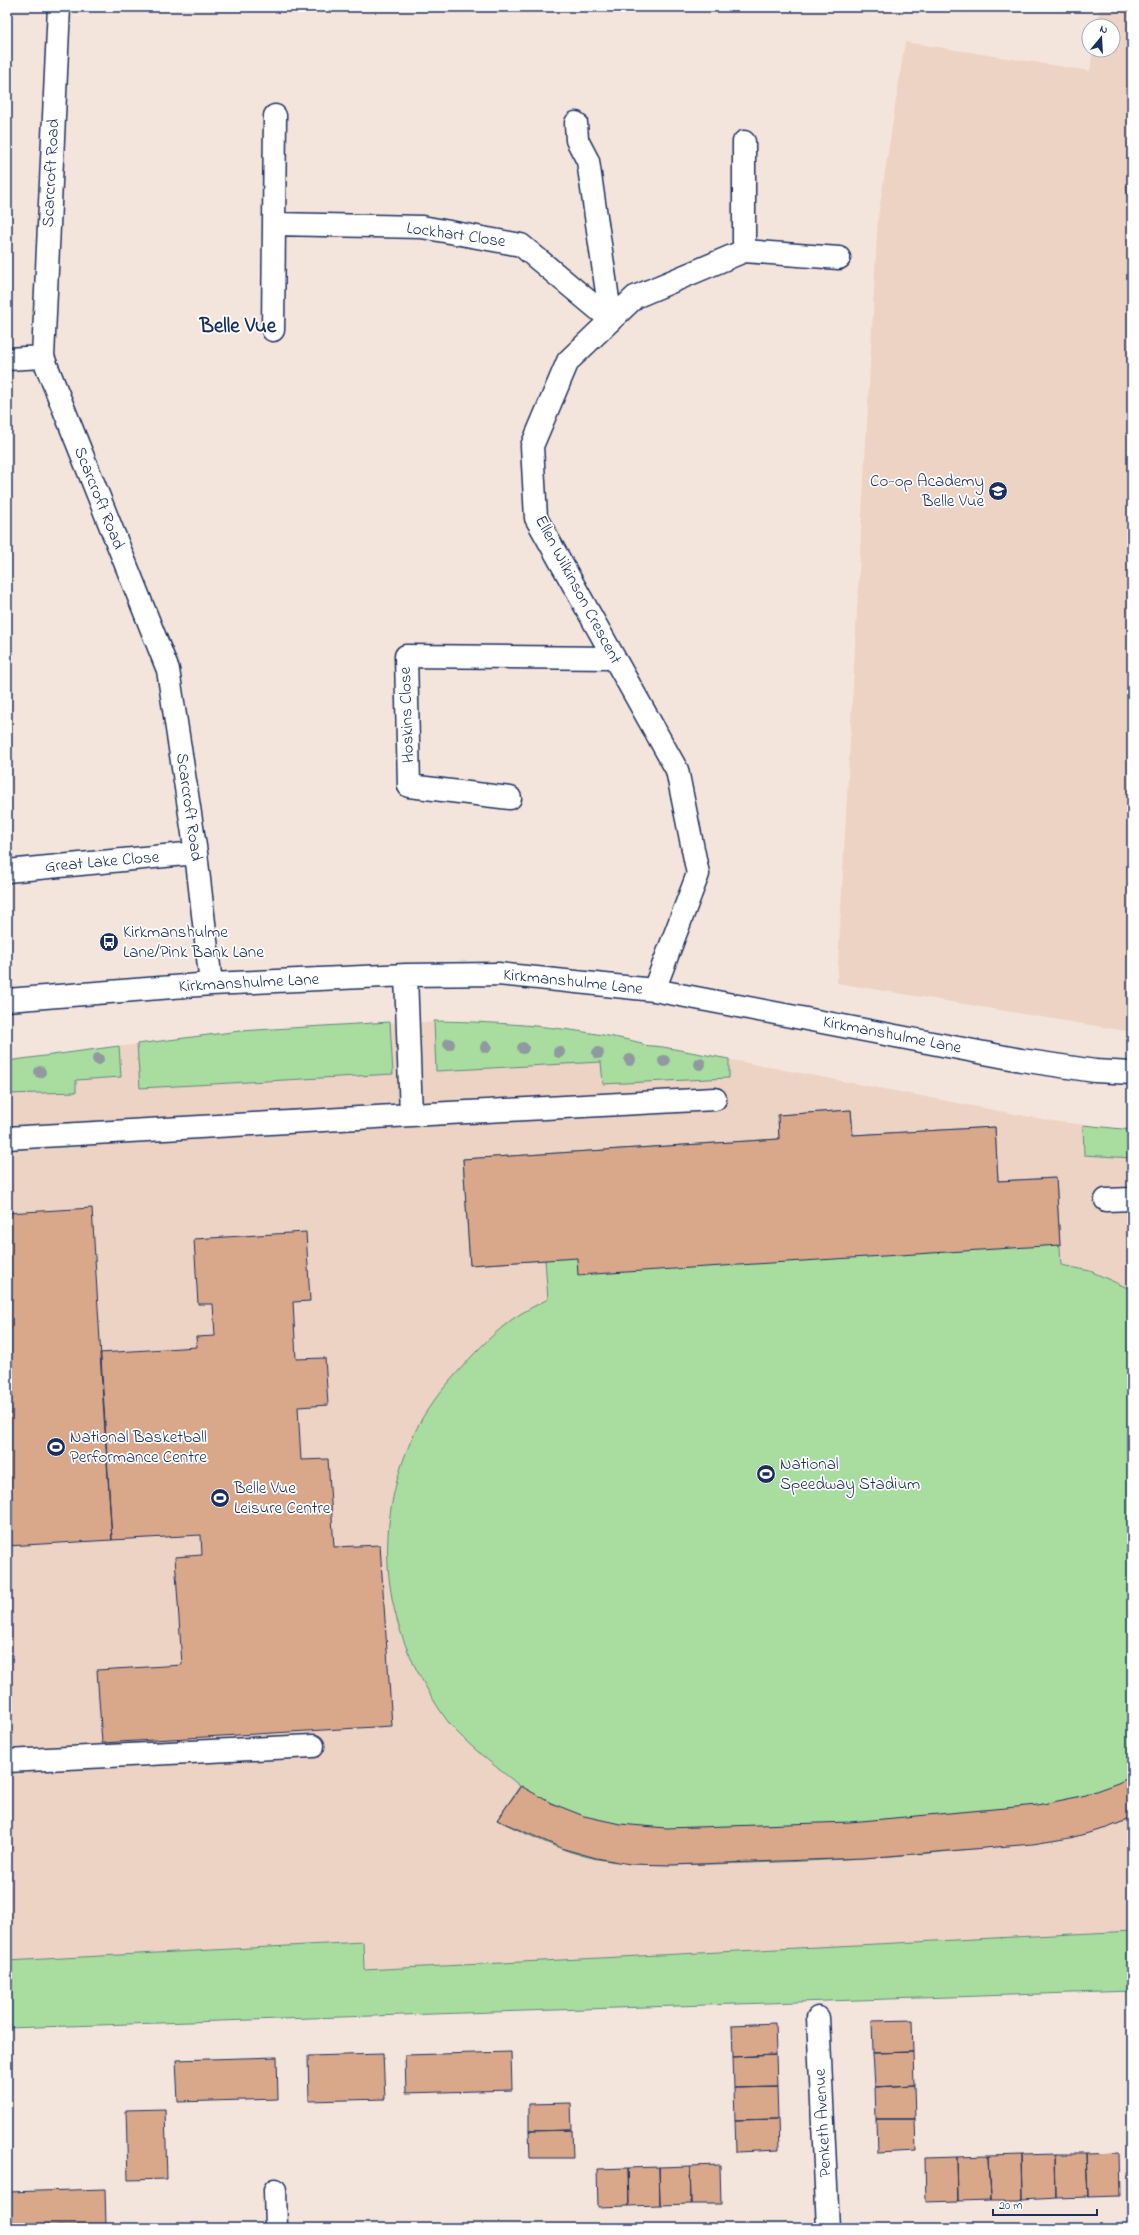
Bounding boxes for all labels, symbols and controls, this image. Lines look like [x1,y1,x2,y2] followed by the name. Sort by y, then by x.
[1081,18,1121,58] north arrow
[1098,21,1110,38] text: N
[36,118,66,228] street label: Scarcroft Road
[405,216,508,254] street label: Lockhart Close
[199,312,277,342] district label: Belle Vue
[67,443,131,553] street label: Scarcroft Road
[870,469,984,514] place label: Co-op Academy Belle Vue
[987,480,1009,502] school or university icon: Co-op Academy Belle Vue
[528,511,628,669] street label: Ellen Wilkinson Crescent
[393,666,421,764] street label: Hoskins Close
[169,751,209,863] street label: Scarcroft Road
[44,845,161,879] street label: Great Lake Close
[123,920,264,965] place label: Kirkmanshulme Lane/Pink Bank Lane
[98,931,120,953] bus stop icon: Kirkmanshulme Lane/Pink Bank Lane
[502,962,645,1002] street label: Kirkmanshulme Lane
[178,967,320,999] street label: Kirkmanshulme Lane
[821,1009,964,1061] street label: Kirkmanshulme Lane
[70,1425,207,1470] place label: National Basketball Performance Centre
[45,1436,67,1458] sports icon: National Basketball Performance Centre
[780,1452,920,1498] place label: National Speedway Stadium
[755,1463,777,1485] sports icon: National Speedway Stadium
[233,1476,331,1521] place label: Belle Vue Leisure Centre
[209,1487,231,1509] sports icon: Belle Vue Leisure Centre
[808,2068,838,2178] street label: Penketh Avenue
[993,2191,1097,2217] scale bar
[999,2197,1022,2215] text: 20 m

